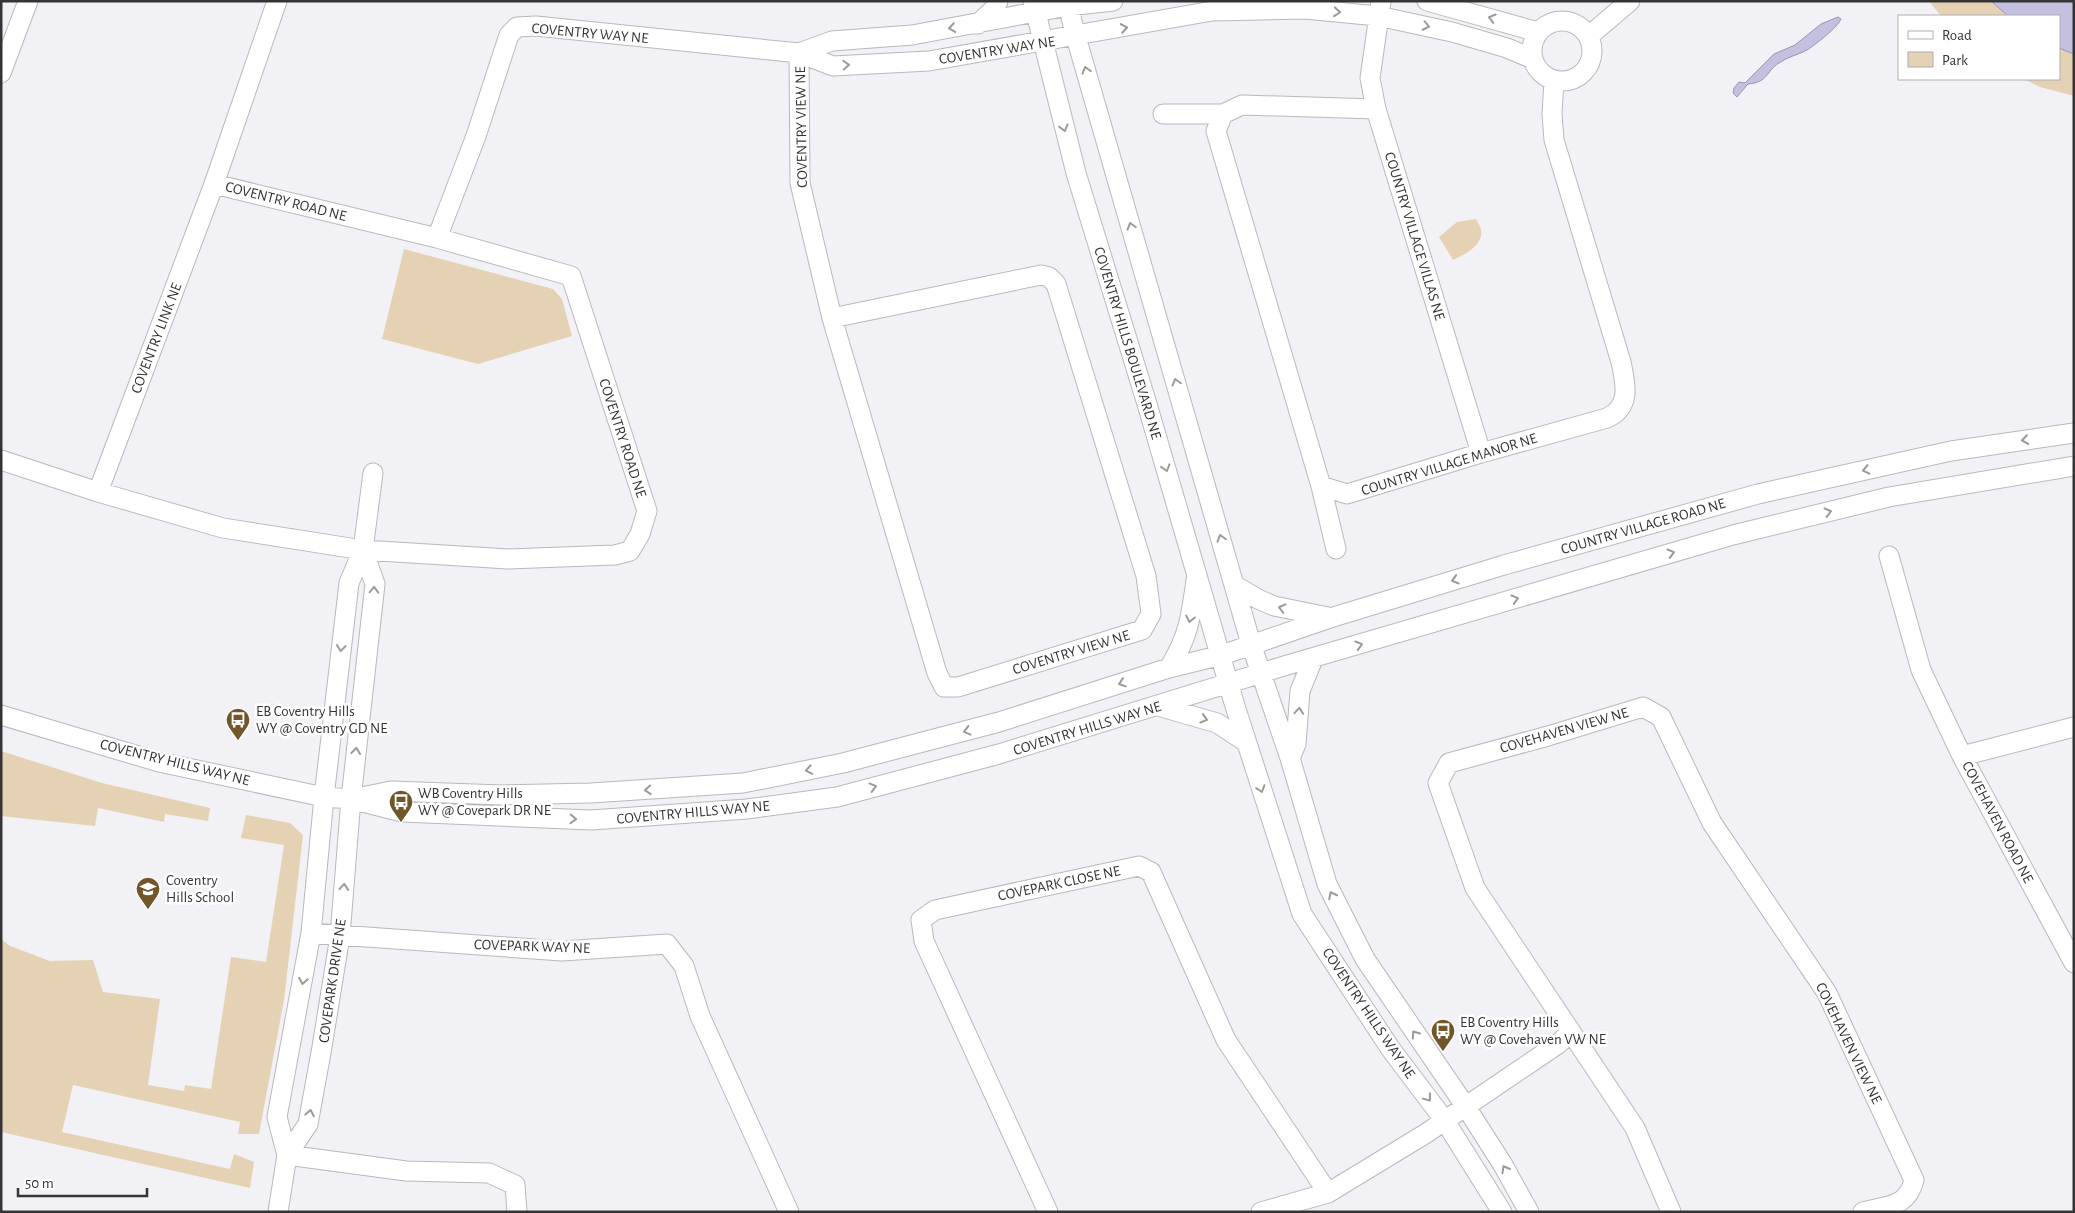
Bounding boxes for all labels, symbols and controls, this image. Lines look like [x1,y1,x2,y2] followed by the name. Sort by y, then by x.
[1333,6,1341,17] one-way arrow
[1487,13,1496,24] one-way arrow
[1898,15,2060,80] legend
[1421,20,1430,31] one-way arrow
[531,21,649,46] street label: COVENTRY WAY NE
[948,23,956,33] one-way arrow
[1119,23,1128,33] one-way arrow
[1942,28,1972,43] text: Road
[938,34,1056,67] street label: COVENTRY WAY NE
[1942,53,1968,68] text: Park
[842,60,850,71] one-way arrow
[793,66,810,188] street label: COVENTRY VIEW NE
[1081,66,1091,74] one-way arrow
[1059,124,1069,132] one-way arrow
[1382,150,1447,322] street label: COUNTRY VILLAGE VILLAS NE
[224,179,348,224] street label: COVENTRY ROAD NE
[1126,222,1136,231] one-way arrow
[1091,245,1164,441] street label: COVENTRY HILLS BOULEVARD NE
[128,281,184,396] street label: COVENTRY LINK NE
[596,377,649,500] street label: COVENTRY ROAD NE
[1171,378,1181,387] one-way arrow
[1360,431,1539,498] street label: COUNTRY VILLAGE MANOR NE
[2021,434,2029,445] one-way arrow
[1161,464,1171,472] one-way arrow
[1861,464,1870,474] one-way arrow
[1559,496,1727,557] street label: COUNTRY VILLAGE ROAD NE
[1824,507,1833,518] one-way arrow
[1216,534,1227,543] one-way arrow
[1667,549,1675,559] one-way arrow
[1452,574,1460,584] one-way arrow
[368,585,379,593] one-way arrow
[1511,595,1519,605] one-way arrow
[1277,603,1286,614] one-way arrow
[1185,615,1196,624] one-way arrow
[1011,628,1131,677] street label: COVENTRY VIEW NE
[1355,640,1363,650] one-way arrow
[336,645,347,653] one-way arrow
[1119,677,1127,687] one-way arrow
[1011,699,1163,758] street label: COVENTRY HILLS WAY NE
[256,704,387,736] place label: EB Coventry Hills WY @ Coventry GD NE
[1498,705,1630,756] street label: COVEHAVEN VIEW NE
[1293,706,1304,714] one-way arrow
[225,707,251,741] bus stop icon: EB Coventry Hills WY @ Coventry GD NE
[1200,714,1208,724] one-way arrow
[963,725,971,735] one-way arrow
[99,737,251,788] street label: COVENTRY HILLS WAY NE
[350,747,361,755] one-way arrow
[1959,759,2036,886] street label: COVEHAVEN ROAD NE
[805,764,814,775] one-way arrow
[868,783,877,793] one-way arrow
[644,784,652,795] one-way arrow
[1256,784,1266,792] one-way arrow
[418,786,551,818] place label: WB Coventry Hills WY @ Covepark DR NE
[388,789,414,823] bus stop icon: WB Coventry Hills WY @ Covepark DR NE
[616,798,770,827] street label: COVENTRY HILLS WAY NE
[569,814,577,825] one-way arrow
[997,863,1122,904] street label: COVEPARK CLOSE NE
[166,873,234,905] place label: Coventry Hills School
[135,876,161,910] school or university icon: Coventry Hills School
[338,883,349,891] one-way arrow
[1328,891,1338,900] one-way arrow
[316,918,349,1044] street label: COVEPARK DRIVE NE
[474,937,590,956] street label: COVEPARK WAY NE
[1319,945,1418,1081] street label: COVENTRY HILLS WAY NE
[298,976,308,985] one-way arrow
[1813,980,1884,1106] street label: COVEHAVEN VIEW NE
[1460,1015,1606,1047] place label: EB Coventry Hills WY @ Covehaven VW NE
[1430,1018,1456,1052] bus stop icon: EB Coventry Hills WY @ Covehaven VW NE
[1412,1030,1421,1040] one-way arrow
[1423,1092,1431,1101] one-way arrow
[304,1108,314,1117] one-way arrow
[18,1166,146,1198] scale bar
[1502,1166,1512,1175] one-way arrow
[25,1176,54,1191] text: 50 m

